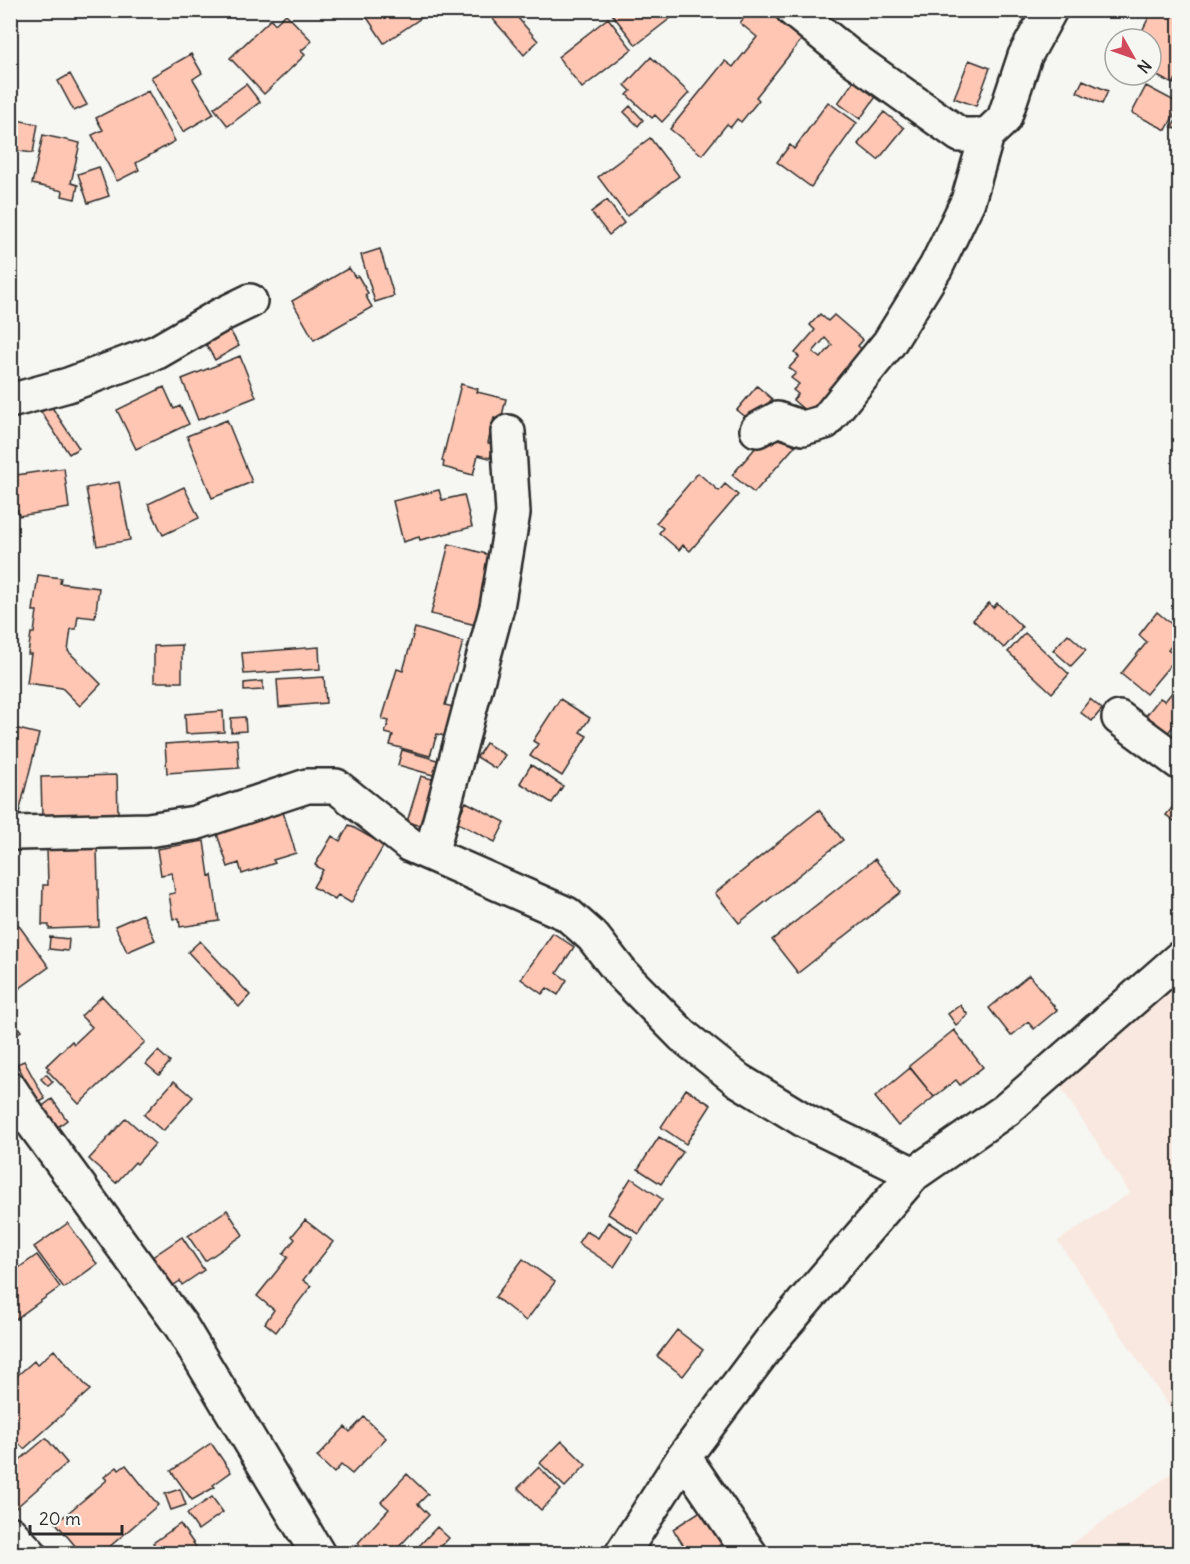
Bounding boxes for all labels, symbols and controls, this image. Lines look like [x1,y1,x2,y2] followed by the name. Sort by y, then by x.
[1103,27,1163,87] north arrow
[1133,56,1156,77] text: N
[30,1498,122,1536] scale bar
[39,1507,81,1530] text: 20 m

